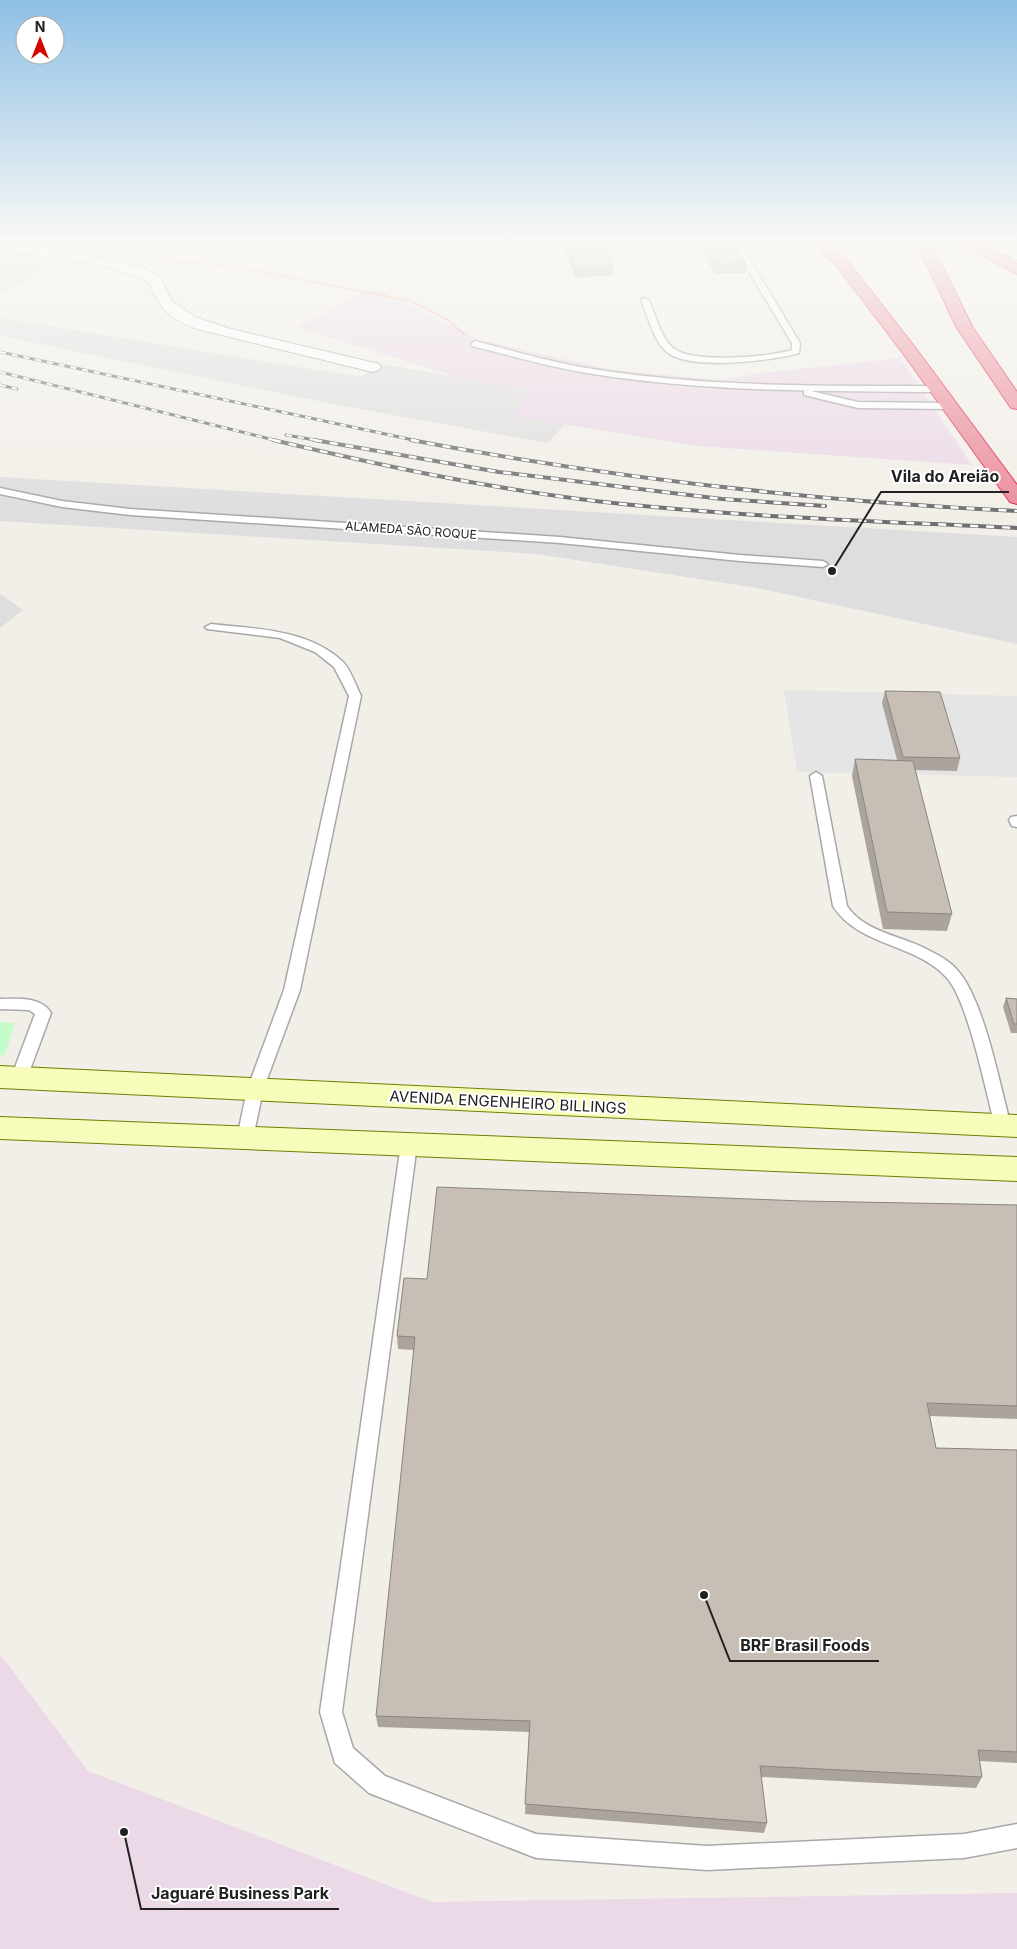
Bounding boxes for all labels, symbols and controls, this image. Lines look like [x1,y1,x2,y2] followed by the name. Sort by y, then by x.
[15,15,65,65] north arrow
[35,18,45,35] text: N
[881,461,1009,492] callout: Vila do Areião
[891,466,999,486] text: Vila do Areião
[345,518,477,542] street label: ALAMEDA SÃO ROQUE
[389,1086,627,1118] street label: AVENIDA ENGENHEIRO BILLINGS
[730,1630,879,1661] callout: BRF Brasil Foods
[740,1635,870,1655] text: BRF Brasil Foods
[141,1878,339,1909] callout: Jaguaré Business Park
[151,1883,330,1903] text: Jaguaré Business Park

